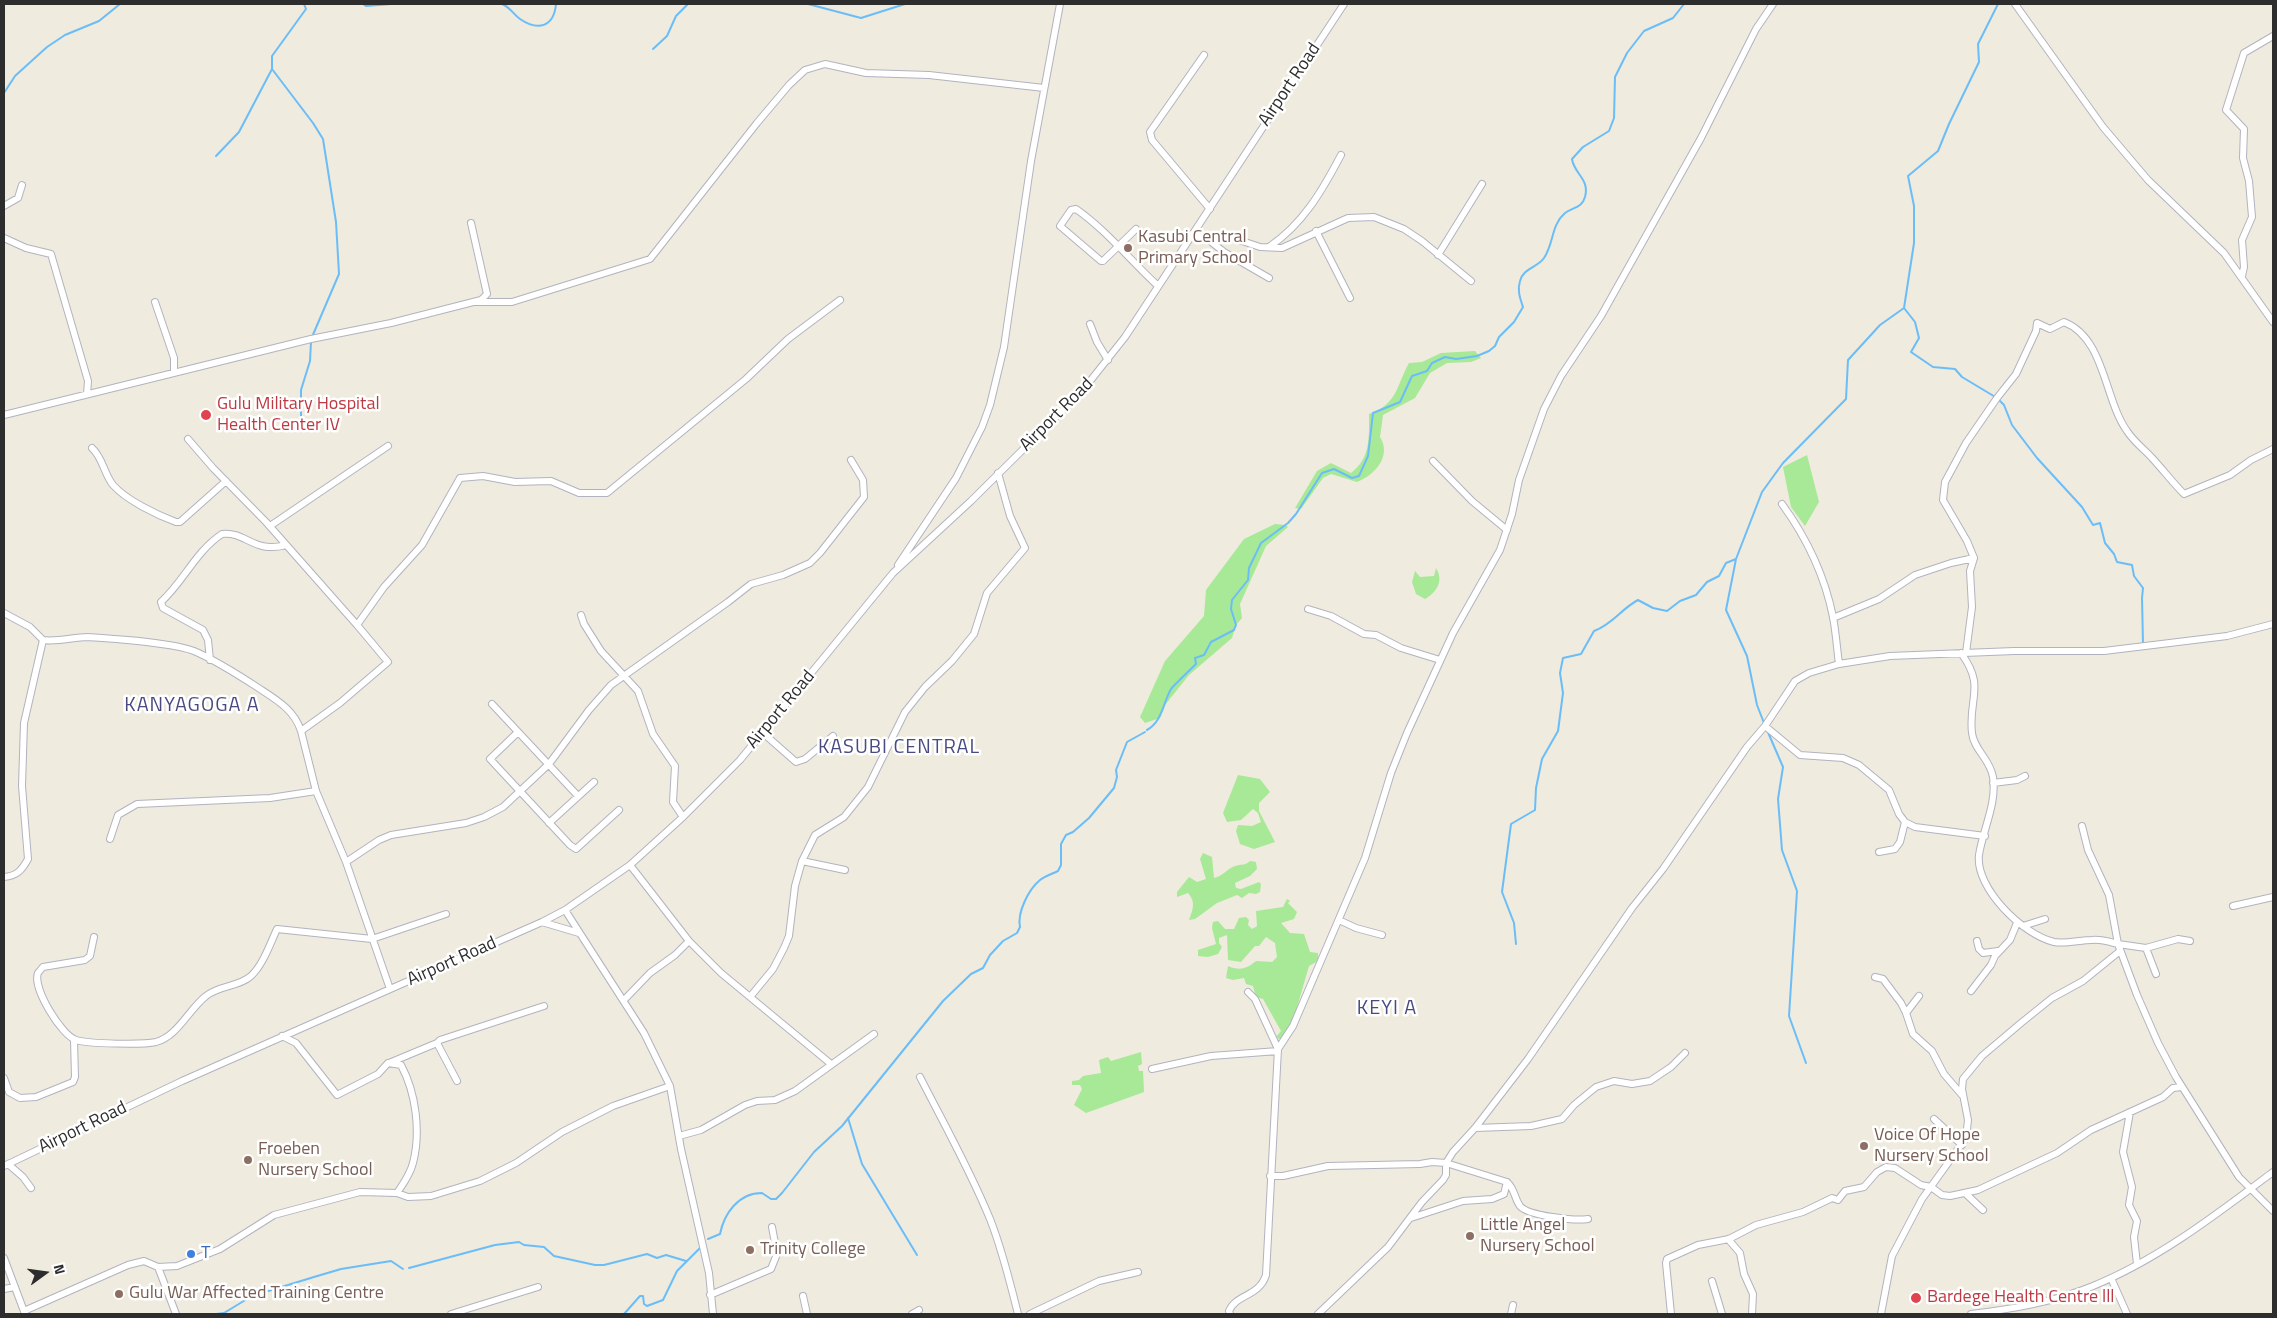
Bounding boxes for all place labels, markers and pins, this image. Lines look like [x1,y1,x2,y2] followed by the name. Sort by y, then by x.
[1138,227,1252,270] place label: Kasubi Central Primary School
[1122,242,1134,254] marker: Kasubi Central Primary School
[217,394,380,436] place label: Gulu Military Hospital Health Center IV
[199,408,213,422] marker: Gulu Military Hospital Health Center IV
[1874,1125,1989,1168] place label: Voice Of Hope Nursery School
[258,1139,373,1182] place label: Froeben Nursery School
[1858,1140,1870,1152] marker: Voice Of Hope Nursery School
[242,1154,254,1166] marker: Froeben Nursery School
[1480,1215,1595,1258] place label: Little Angel Nursery School
[1464,1230,1476,1242] marker: Little Angel Nursery School
[760,1239,866,1261] place label: Trinity College
[201,1243,210,1265] place label: T
[744,1244,756,1256] marker: Trinity College
[185,1248,197,1260] marker: T
[129,1283,384,1305] place label: Gulu War Affected Training Centre
[1927,1287,2114,1309] place label: Bardege Health Centre lll
[113,1288,125,1300] marker: Gulu War Affected Training Centre
[1909,1291,1923,1305] marker: Bardege Health Centre lll

